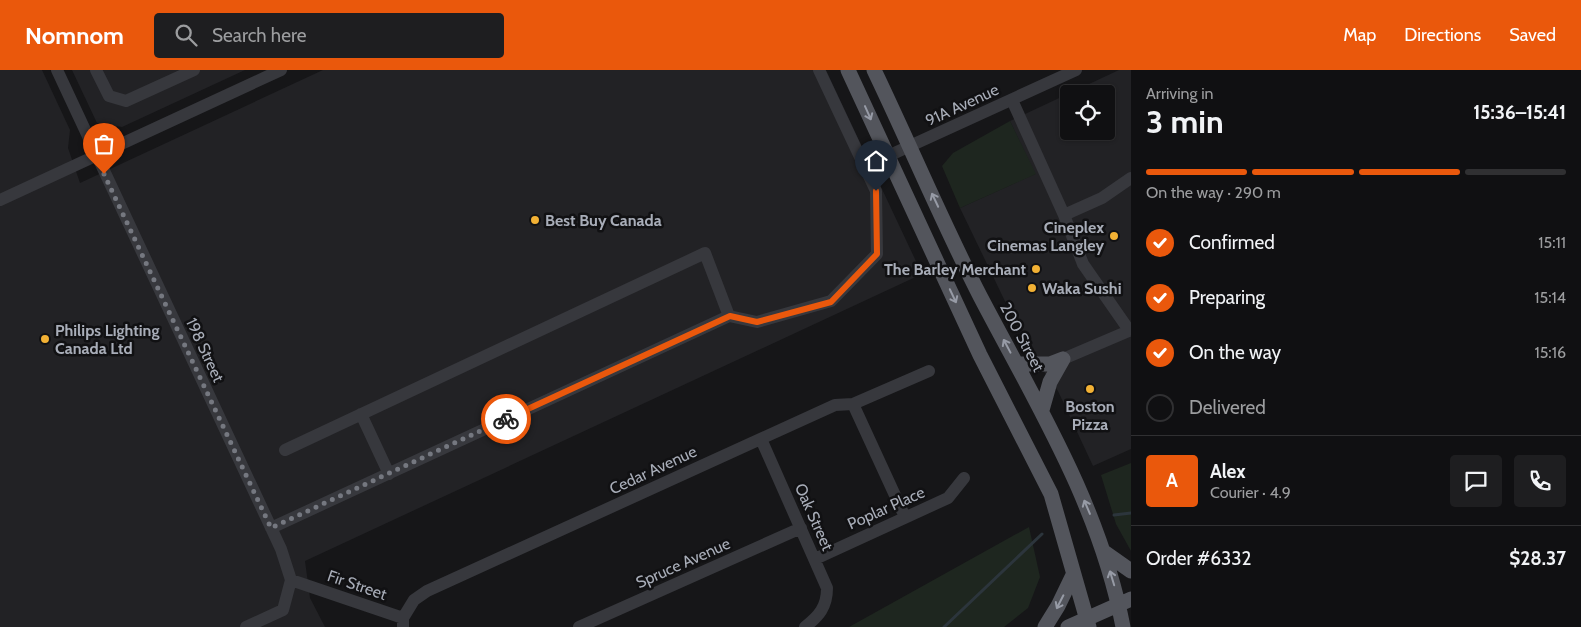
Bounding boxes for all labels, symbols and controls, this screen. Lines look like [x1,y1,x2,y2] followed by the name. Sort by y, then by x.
[154,13,504,58] search box
[25,21,124,50] text: Nomnom
[172,21,200,49] icon: search
[212,24,306,47] text: Search here
[1343,24,1376,46] text: Map
[1404,24,1481,46] text: Directions
[1509,24,1556,46] text: Saved
[922,80,1002,130] street label: 91A Avenue
[1146,84,1213,103] text: Arriving in
[1060,85,1115,140] map controls
[1060,85,1115,140] button: locate
[1473,101,1566,124] text: 15:36–15:41
[1146,102,1224,141] text: 3 min
[863,105,873,120] one-way arrow
[83,123,125,174] pin
[90,130,118,158] icon: bag
[855,140,897,191] pin
[862,147,890,175] icon: home
[1146,183,1281,202] text: On the way · 290 m
[930,193,940,208] one-way arrow
[545,211,662,230] place label: Best Buy Canada
[529,214,541,226] marker: Best Buy Canada
[987,218,1104,255] place label: Cineplex Cinemas Langley
[1146,229,1174,257] icon: check
[1108,230,1120,242] marker: Cineplex Cinemas Langley
[1189,231,1275,254] text: Confirmed
[1538,233,1566,252] text: 15:11
[884,260,1026,279] place label: The Barley Merchant
[1030,263,1042,275] marker: The Barley Merchant
[1042,279,1122,298] place label: Waka Sushi
[1026,282,1038,294] marker: Waka Sushi
[1146,284,1174,312] icon: check
[1189,286,1265,309] text: Preparing
[949,288,958,303] one-way arrow
[1534,288,1566,307] text: 15:14
[996,299,1048,375] street label: 200 Street
[182,315,228,386] street label: 198 Street
[55,321,159,358] place label: Philips Lighting Canada Ltd
[39,333,51,345] marker: Philips Lighting Canada Ltd
[1002,338,1012,353] one-way arrow
[1146,339,1174,367] icon: check
[1189,341,1281,364] text: On the way
[1534,343,1566,362] text: 15:16
[1084,383,1096,395] marker: Boston Pizza
[481,394,531,444] courier
[1189,396,1266,419] text: Delivered
[1065,397,1115,434] place label: Boston Pizza
[492,405,520,433] icon: bike
[606,442,700,498] street label: Cedar Avenue
[1450,455,1502,507] button: chat
[1514,455,1566,507] button: phone
[1210,460,1246,483] text: Alex
[1166,469,1178,492] text: A
[791,480,838,554] street label: Oak Street
[844,483,928,533] street label: Poplar Place
[1210,483,1291,502] text: Courier · 4.9
[1081,500,1091,515] one-way arrow
[633,534,733,592] street label: Spruce Avenue
[1146,547,1252,570] text: Order #6332
[1509,547,1566,570] text: $28.37
[325,566,390,604] street label: Fir Street
[1106,571,1116,587] one-way arrow
[1055,594,1064,609] one-way arrow

